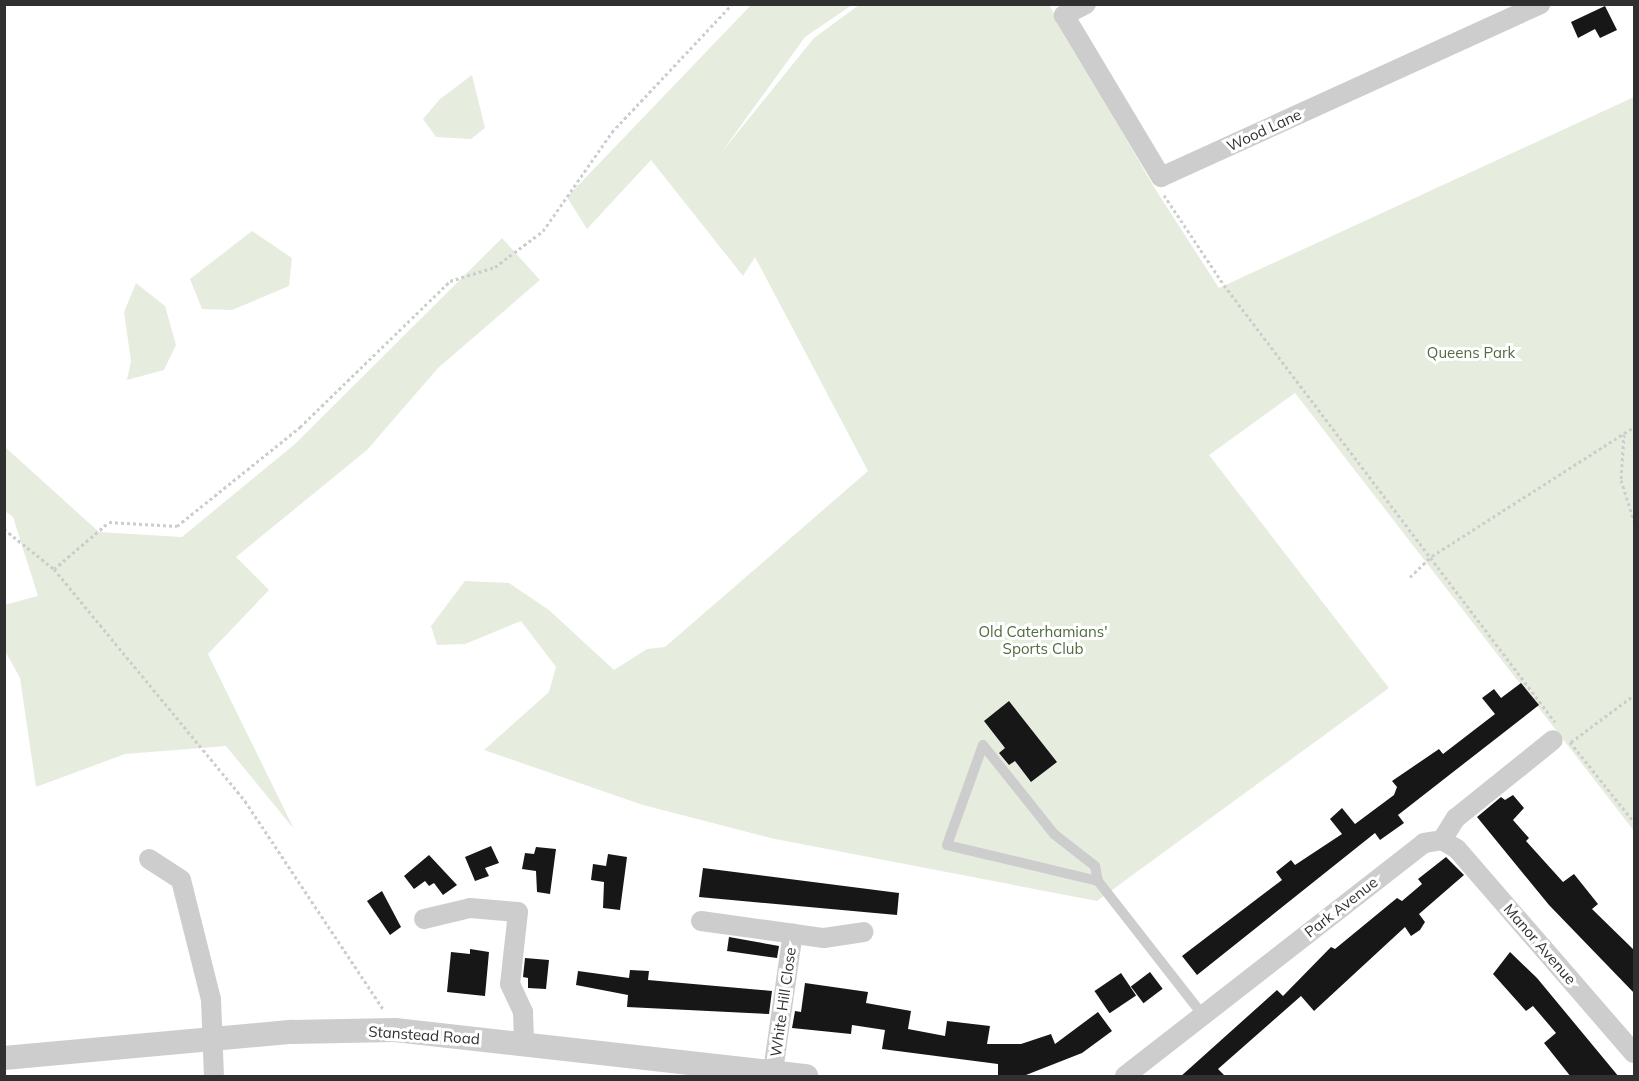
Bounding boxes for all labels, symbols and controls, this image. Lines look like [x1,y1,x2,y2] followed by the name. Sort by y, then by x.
[1224,105,1304,155] street label: Wood Lane
[1427,344,1515,362] park label: Queens Park
[979,622,1107,657] park label: Old Caterhamians' Sports Club
[1301,873,1381,941] street label: Park Avenue
[1500,900,1580,988] street label: Manor Avenue
[766,946,800,1058] street label: White Hill Close
[368,1022,480,1048] street label: Stanstead Road

